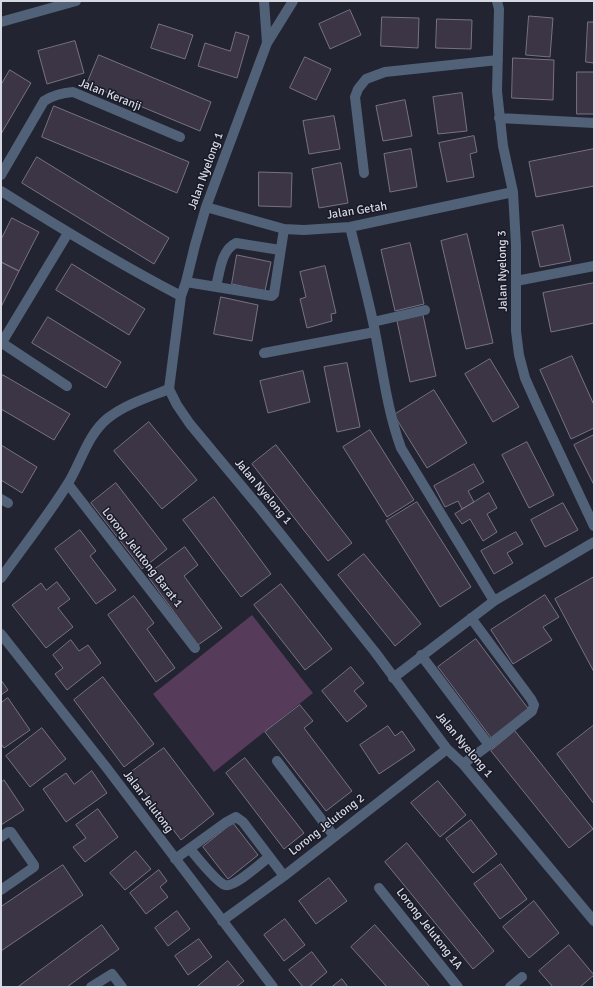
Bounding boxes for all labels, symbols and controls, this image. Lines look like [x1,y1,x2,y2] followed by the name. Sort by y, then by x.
[76,76,144,114] street label: Jalan Keranji
[185,130,227,212] street label: Jalan Nyelong 1
[326,199,388,223] street label: Jalan Getah
[495,230,511,312] street label: Jalan Nyelong 3
[231,456,295,528] street label: Jalan Nyelong 1
[99,505,185,611] street label: Lorong Jelutong Barat 1
[432,709,496,781] street label: Jalan Nyelong 1
[120,768,176,836] street label: Jalan Jelutong
[286,791,368,859] street label: Lorong Jelutong 2
[393,886,465,972] street label: Lorong Jelutong 1A

